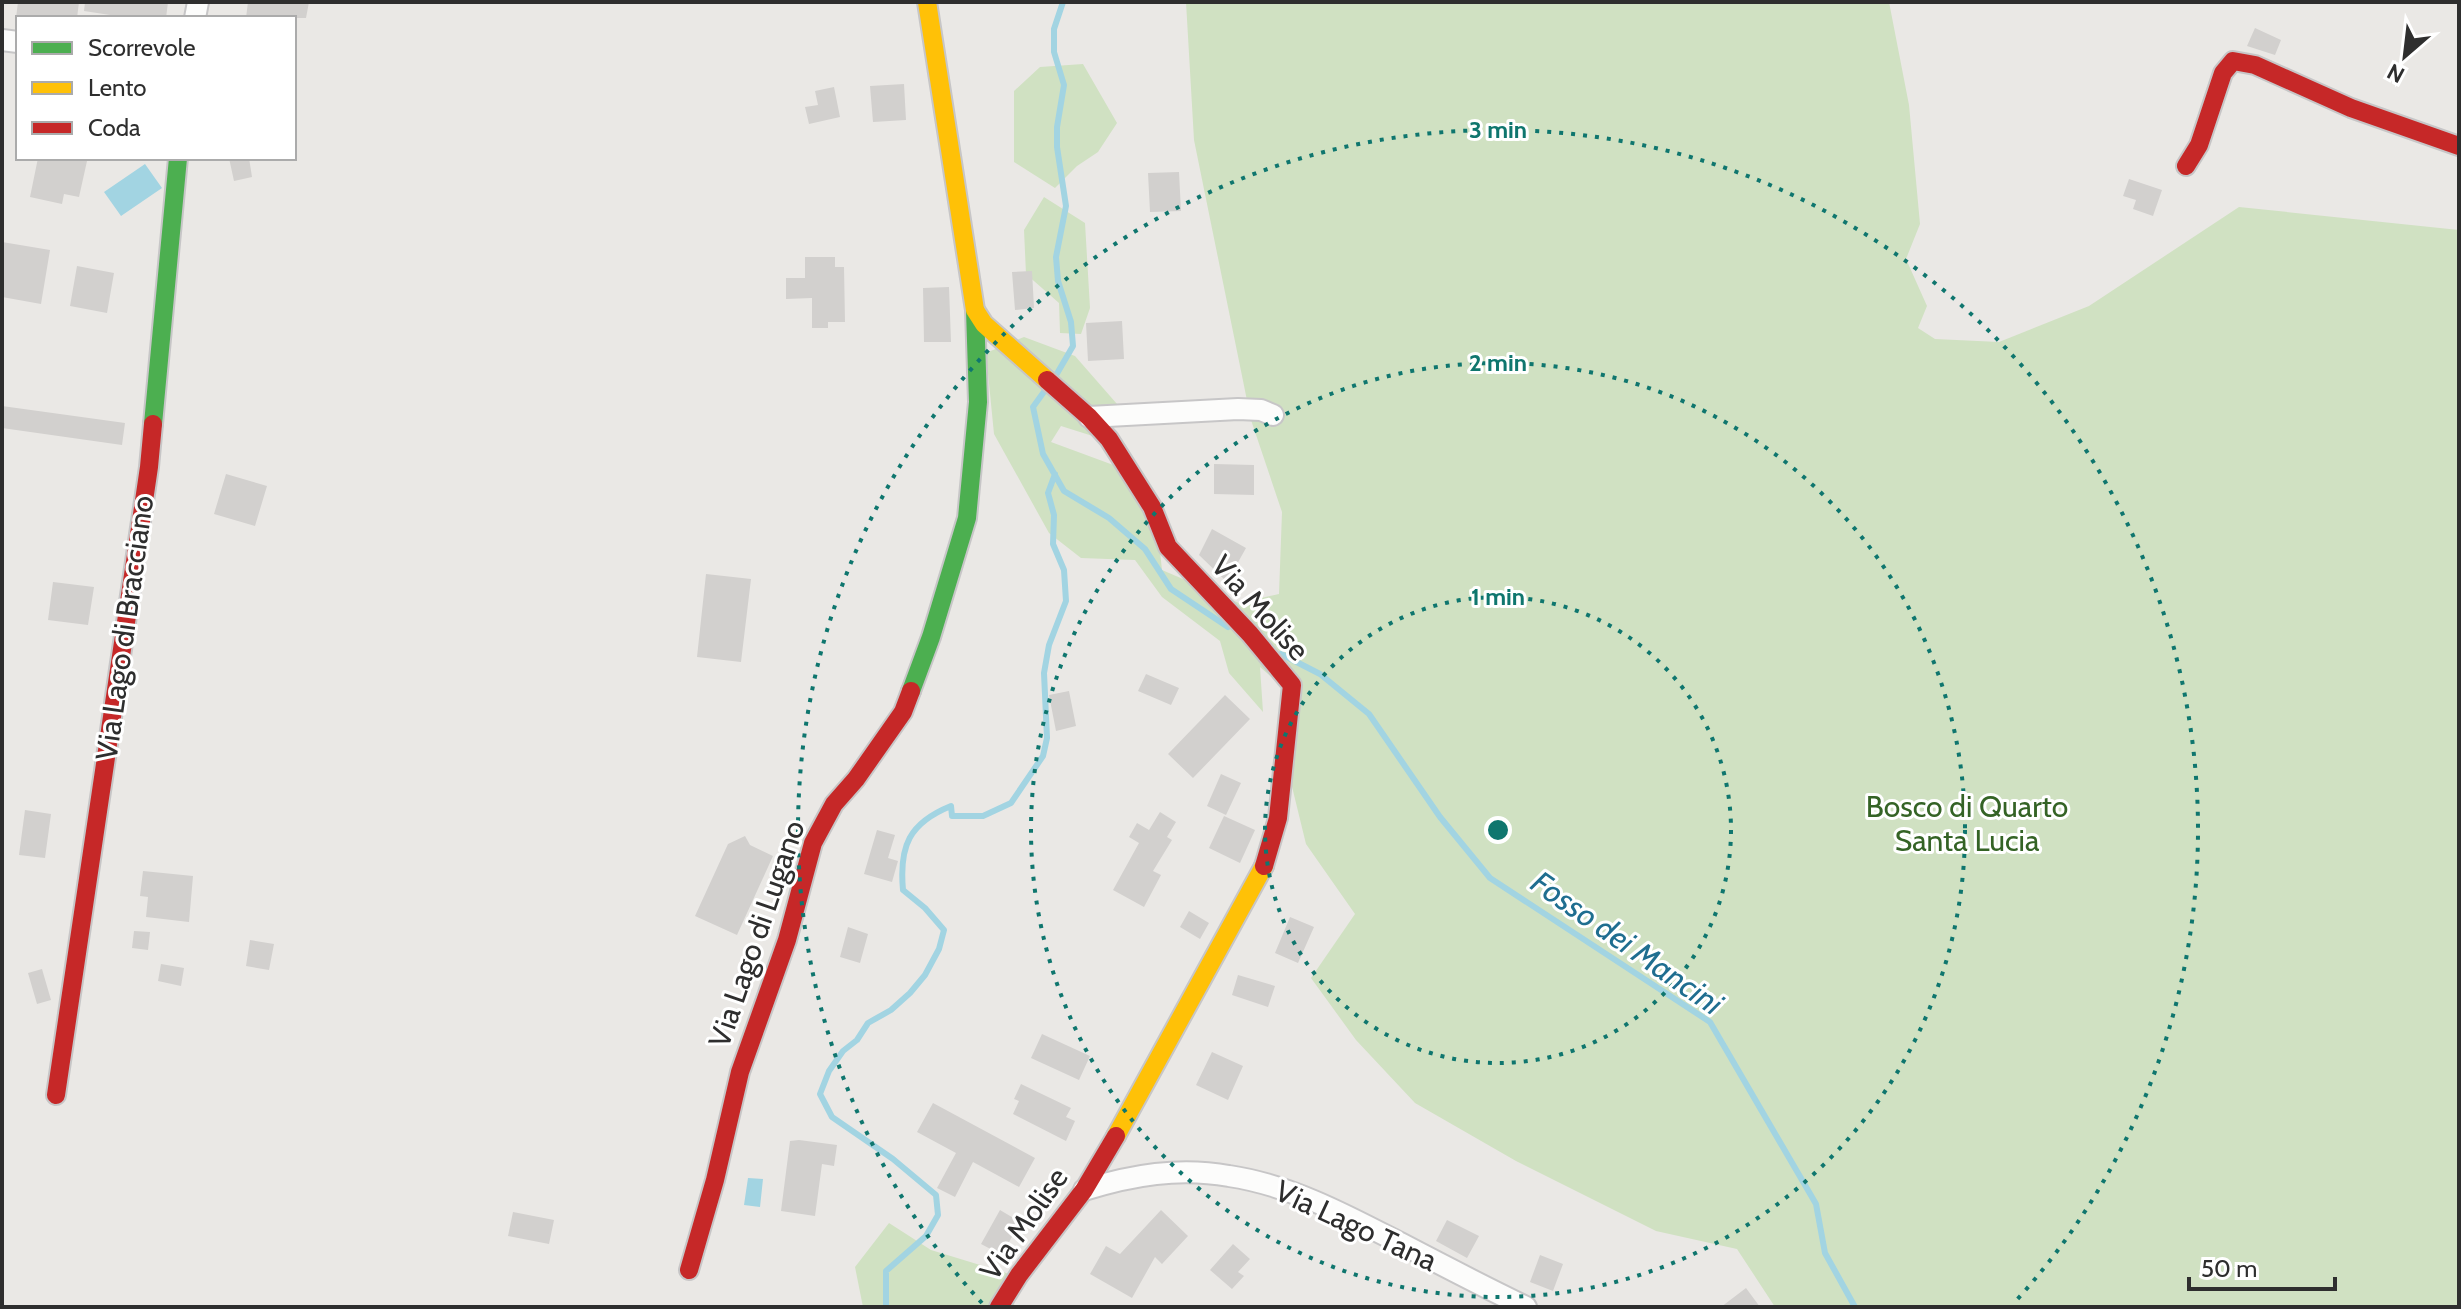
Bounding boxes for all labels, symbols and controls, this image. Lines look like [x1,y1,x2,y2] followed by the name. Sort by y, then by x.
[16,16,296,160] legend
[2365,16,2445,96] north arrow
[88,33,196,62] text: Scorrevole
[2383,58,2409,89] text: N
[88,73,147,102] text: Lento
[88,113,141,142] text: Coda
[1469,115,1527,144] text: 3 min
[1469,348,1527,377] text: 2 min
[88,493,161,763] street label: Via Lago di Bracciano
[1204,547,1317,668] street label: Via Molise
[1471,582,1525,611] text: 1 min
[1866,788,2068,859] park label: Bosco di Quarto Santa Lucia
[700,815,813,1052] street label: Via Lago di Lugano
[1484,816,1512,844] centre of rings
[1524,862,1731,1024] water label: Fosso dei Mancini
[971,1160,1076,1287] street label: Via Molise
[1269,1172,1444,1279] street label: Via Lago Tana
[2189,1241,2335,1291] scale bar
[2201,1254,2257,1283] text: 50 m

